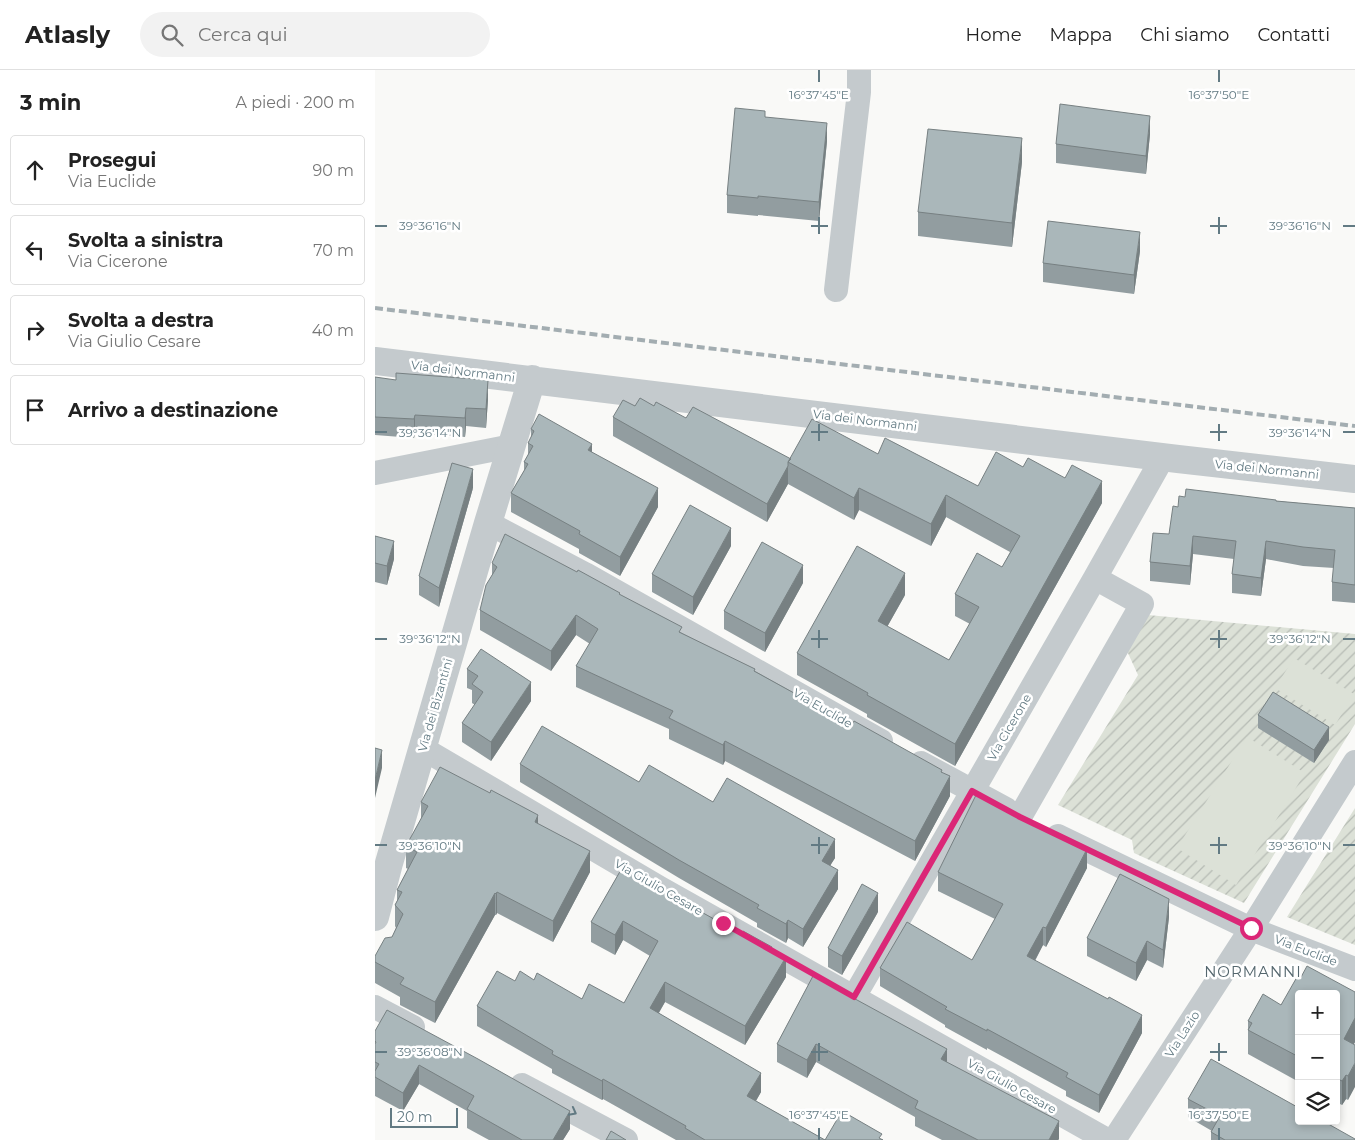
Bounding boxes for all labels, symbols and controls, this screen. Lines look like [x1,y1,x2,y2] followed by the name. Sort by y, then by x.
[140,12,490,57] search box
[25,20,110,49] text: Atlasly
[158,21,186,49] icon: search
[198,23,288,46] text: Cerca qui
[966,24,1022,46] text: Home
[1050,24,1112,46] text: Mappa
[1140,24,1229,46] text: Chi siamo
[1257,24,1330,46] text: Contatti
[789,87,849,102] text: 16°37'45"E
[1189,87,1249,102] text: 16°37'50"E
[20,90,81,115] text: 3 min
[236,93,355,112] text: A piedi · 200 m
[68,149,156,172] text: Prosegui
[21,156,49,184] icon: ahead
[312,161,354,180] text: 90 m
[68,172,156,191] text: Via Euclide
[399,218,461,233] text: 39°36'16"N
[1269,218,1331,233] text: 39°36'16"N
[68,229,223,252] text: Svolta a sinistra
[21,236,49,264] icon: left
[313,241,354,260] text: 70 m
[68,252,168,271] text: Via Cicerone
[68,309,214,332] text: Svolta a destra
[21,316,49,344] icon: right
[312,321,354,340] text: 40 m
[68,332,201,351] text: Via Giulio Cesare
[410,357,516,385] street label: Via dei Normanni
[21,396,49,424] icon: arrive
[68,399,278,422] text: Arrivo a destinazione
[812,406,918,434] street label: Via dei Normanni
[399,425,461,440] text: 39°36'14"N
[1269,425,1331,440] text: 39°36'14"N
[1214,456,1320,482] street label: Via dei Normanni
[399,631,461,646] text: 39°36'12"N
[1269,631,1331,646] text: 39°36'12"N
[415,657,455,753] street label: Via dei Bizantini
[791,685,855,731] street label: Via Euclide
[984,691,1034,763] street label: Via Cicerone
[399,838,461,853] text: 39°36'10"N
[1269,838,1331,853] text: 39°36'10"N
[612,856,706,918] street label: Via Giulio Cesare
[712,912,735,935] route end
[1240,917,1263,940] route start
[1272,931,1340,969] street label: Via Euclide
[1204,962,1302,981] district label: NORMANNI
[1295,990,1340,1125] map controls
[1295,990,1340,1035] button: +
[1161,1008,1203,1060] street label: Via Lazio
[1295,1035,1340,1080] button: −
[397,1044,463,1059] text: 39°36'08"N
[965,1055,1059,1117] street label: Via Giulio Cesare
[1295,1080,1340,1125] button: layers
[390,1105,457,1128] scale bar
[567,1106,576,1116] one-way arrow
[789,1107,849,1122] text: 16°37'45"E
[1189,1107,1249,1122] text: 16°37'50"E
[397,1108,433,1126] text: 20 m

